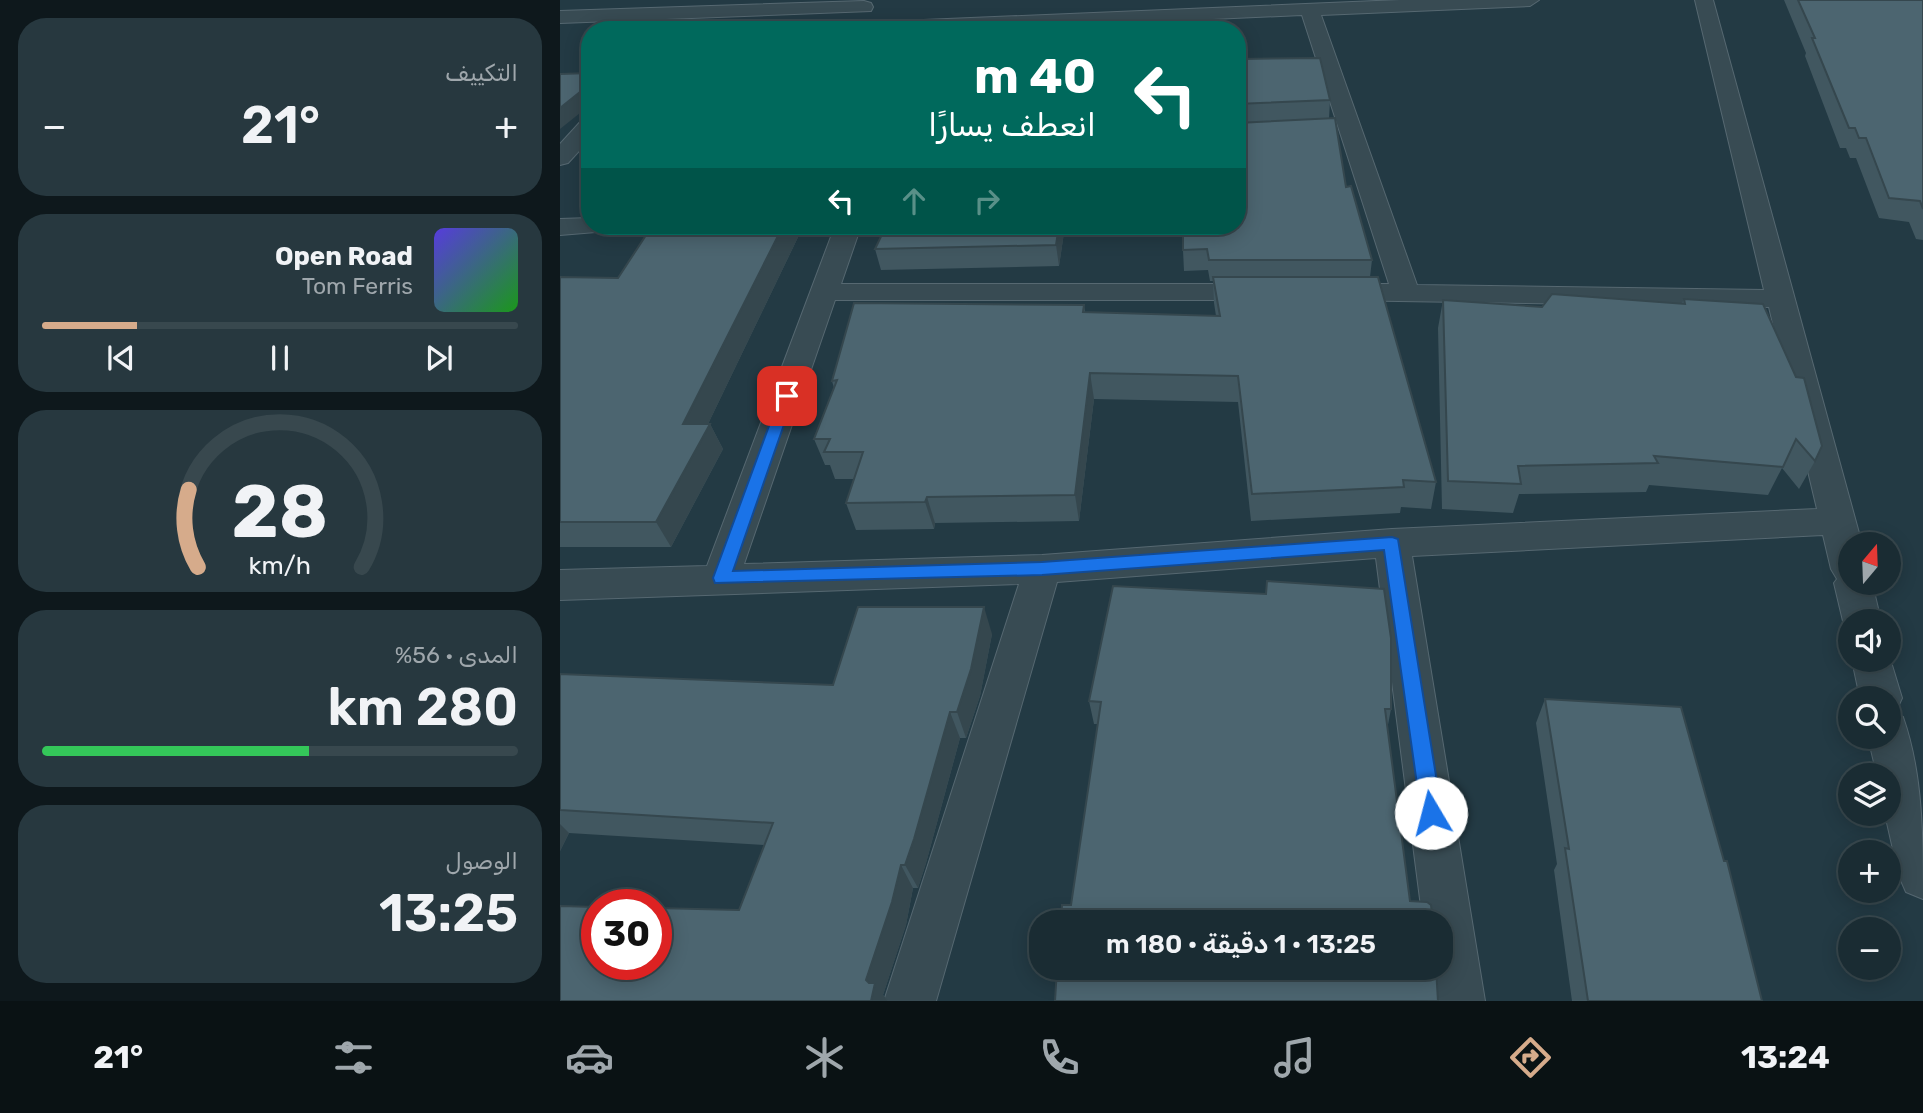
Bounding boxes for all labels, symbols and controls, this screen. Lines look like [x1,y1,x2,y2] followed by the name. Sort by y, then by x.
[974,47,1096,105] text: 40 m
[1120,49,1211,140] icon: left
[445,59,518,87] text: التكييف
[241,94,320,156] text: 21°
[42,103,67,149] text: −
[494,103,518,149] text: +
[928,106,1096,144] text: انعطف يسارًا
[822,182,860,220] icon: left
[895,182,933,220] icon: ahead
[968,182,1006,220] icon: right
[275,241,413,272] text: Open Road
[302,272,413,300] text: Tom Ferris
[102,339,140,377] icon: previous
[261,339,299,377] icon: pause
[420,339,458,377] icon: next
[757,366,817,426] pin
[768,377,806,415] icon: arrive
[232,469,328,555] text: 28
[1838,532,1900,595] north arrow
[1838,532,1901,980] map controls
[249,550,311,579] text: km/h
[1838,609,1901,672] button: sound
[395,641,518,669] text: المدى · 56%
[327,676,518,738] text: 280 km
[1838,686,1901,749] button: search
[1838,763,1901,826] button: layers
[1394,776,1468,850] position arrow
[1838,840,1901,903] button: +
[446,847,518,875] text: الوصول
[379,882,518,944] text: 13:25
[581,889,672,980] speed limit sign: 30
[1838,917,1901,980] button: −
[1106,929,1376,960] text: 13:25 · 1 دقيقة · 180 m
[329,1033,378,1082] icon: filters
[565,1033,614,1082] icon: car
[800,1033,849,1082] icon: climate
[1035,1033,1084,1082] icon: phone
[1270,1033,1319,1082] icon: music
[1506,1033,1555,1082] icon: directions
[93,1038,143,1076] text: 21°
[1741,1038,1830,1076] text: 13:24

